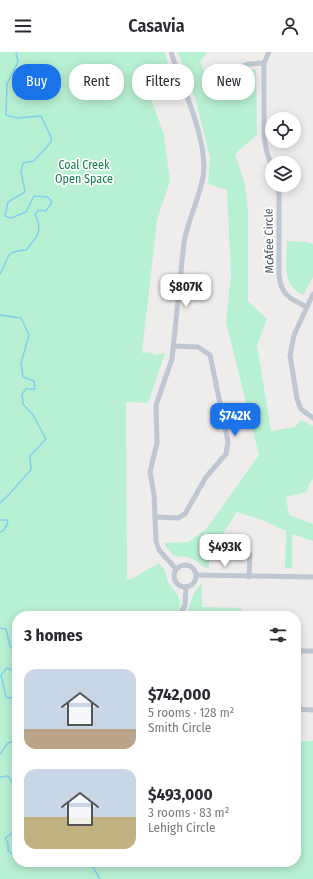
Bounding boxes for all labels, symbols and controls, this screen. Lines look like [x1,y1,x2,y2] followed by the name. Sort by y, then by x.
[12,15,34,37] icon: menu
[128,15,185,37] text: Casavia
[279,15,301,37] icon: person
[12,64,61,100] chip: Buy
[69,64,124,100] chip: Rent
[132,64,194,100] chip: Filters
[202,64,255,100] chip: New
[265,112,301,192] map controls
[265,112,301,148] button: locate
[265,156,301,192] button: layers
[55,158,113,186] park label: Coal Creek Open Space
[261,208,277,274] street label: McAfee Circle
[158,274,214,308] pin: $807K
[169,279,203,294] text: $807K
[207,403,263,437] pin: $742K
[219,408,251,423] text: $742K
[197,534,253,568] pin: $493K
[208,539,242,554] text: $493K
[267,624,289,646] icon: filters
[24,625,83,646] text: 3 homes
[148,684,211,705] text: $742,000
[56,685,104,733] icon: home
[148,705,234,720] text: 5 rooms · 128 m²
[148,720,211,735] text: Smith Circle
[148,784,213,805] text: $493,000
[56,785,104,833] icon: home
[148,805,229,820] text: 3 rooms · 83 m²
[148,820,215,835] text: Lehigh Circle

